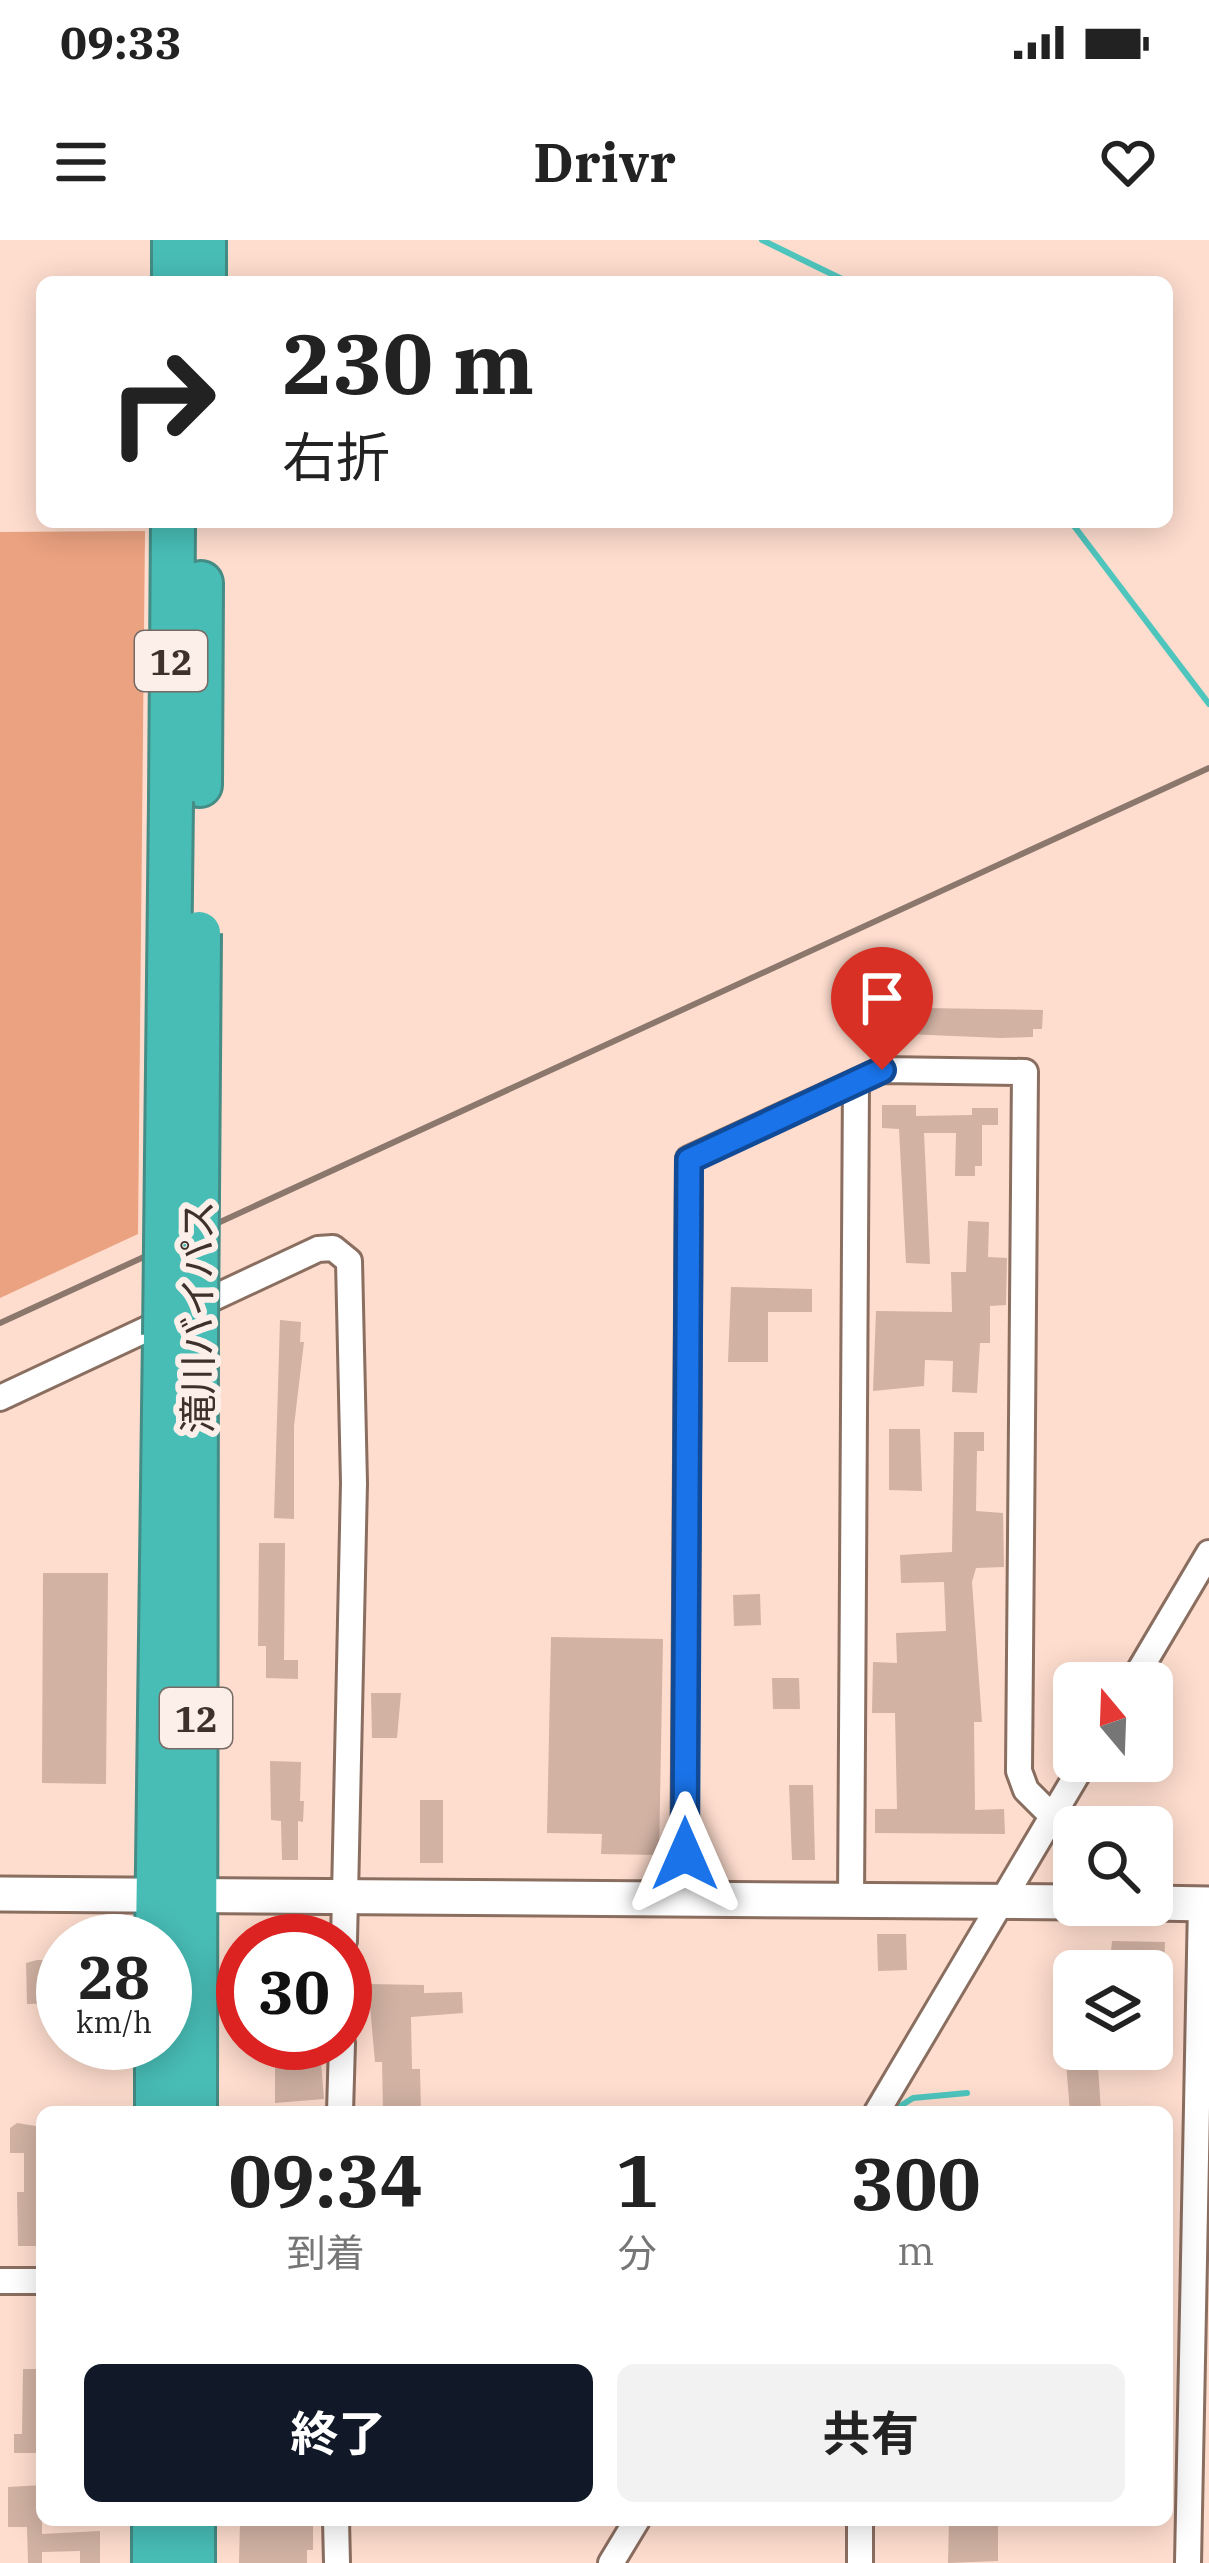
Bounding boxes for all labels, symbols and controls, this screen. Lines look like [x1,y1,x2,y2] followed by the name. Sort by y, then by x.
[60,13,182,71] text: 09:33
[533,127,676,197] text: Drivr
[48,129,114,195] icon: menu
[1095,129,1161,195] icon: heart
[282,308,534,417] text: 230 m
[84,324,240,480] icon: right
[282,422,390,492] text: 右折
[135,631,207,691] road number: 12
[831,947,933,1070] pin
[849,965,915,1031] icon: arrive
[172,1200,223,1434] street label: 滝川バイパス
[1053,1662,1173,1782] north arrow
[1053,1662,1173,2070] map controls
[160,1688,232,1748] road number: 12
[622,1791,748,1917] position arrow
[1053,1806,1173,1926] button: search
[216,1914,372,2070] speed limit sign: 30
[78,1937,150,2016] text: 28
[1053,1950,1173,2070] button: layers
[76,2002,152,2041] text: km/h
[228,2133,423,2227] text: 09:34
[615,2133,659,2227] text: 1
[851,2136,981,2230] text: 300
[897,2225,934,2276] text: m
[287,2227,365,2278] text: 到着
[618,2227,657,2278] text: 分
[84,2364,593,2502] button: 終了
[617,2364,1125,2502] button: 共有

